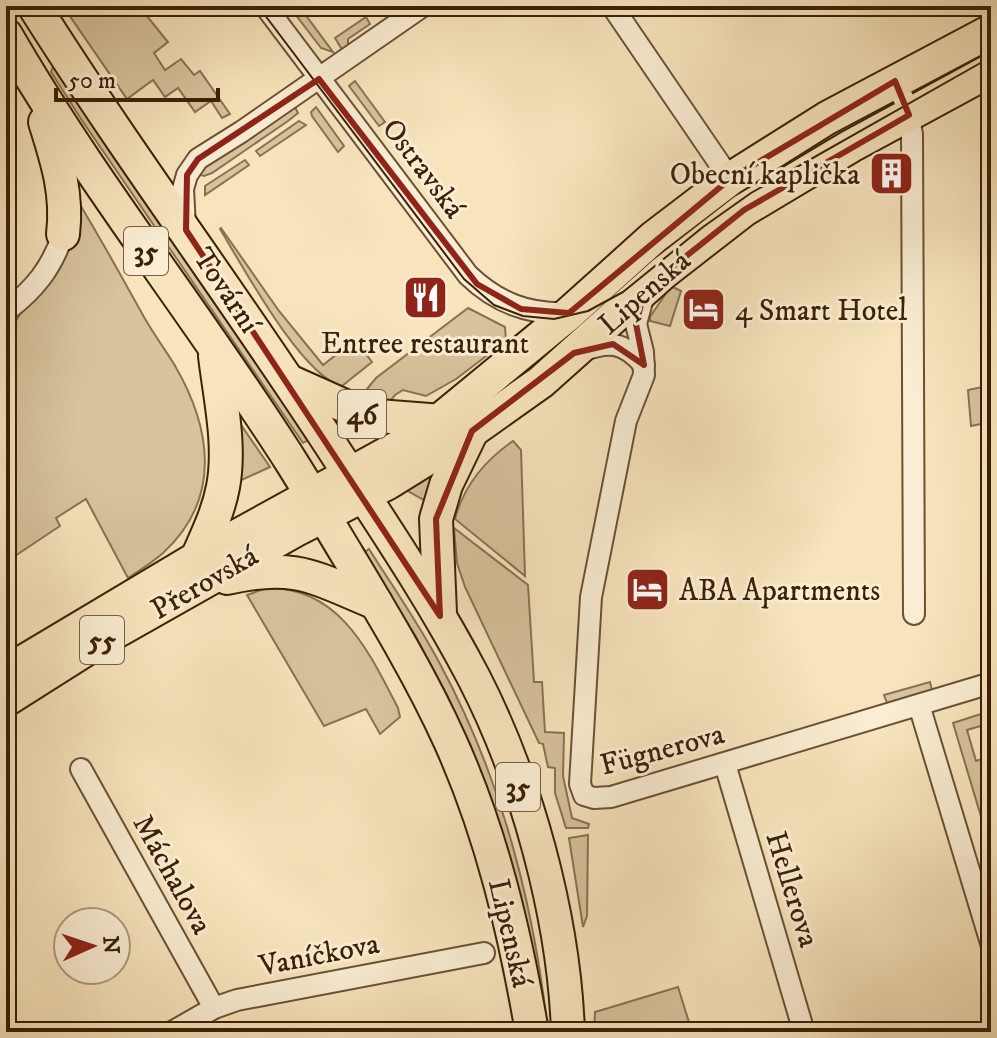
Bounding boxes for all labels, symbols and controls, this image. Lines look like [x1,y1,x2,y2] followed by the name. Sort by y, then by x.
[56,52,218,102] scale bar
[68,66,116,96] text: 50 m
[373,112,472,226] street label: Ostravská
[867,150,915,198] building icon: Obecní kaplička
[670,157,860,194] place label: Obecní kaplička
[124,227,168,275] road number: 35
[184,241,268,341] street label: Tovární
[591,243,699,343] street label: Lipenská
[401,273,449,321] restaurant icon: Entree restaurant
[680,286,728,334] hotel icon: 4 Smart Hotel
[735,293,907,330] place label: 4 Smart Hotel
[321,326,529,363] place label: Entree restaurant
[338,390,386,438] road number: 46
[145,538,265,629] street label: Přerovská
[624,566,672,614] hotel icon: ABA Apartments
[679,573,880,610] place label: ABA Apartments
[80,616,124,664] road number: 55
[596,716,729,785] street label: Fügnerova
[496,763,540,811] road number: 35
[124,808,220,941] street label: Máchalova
[756,827,827,952] street label: Hellerova
[479,876,540,991] street label: Lipenská
[52,906,132,986] north arrow
[255,926,383,985] street label: Vaníčkova
[97,935,124,955] text: N

